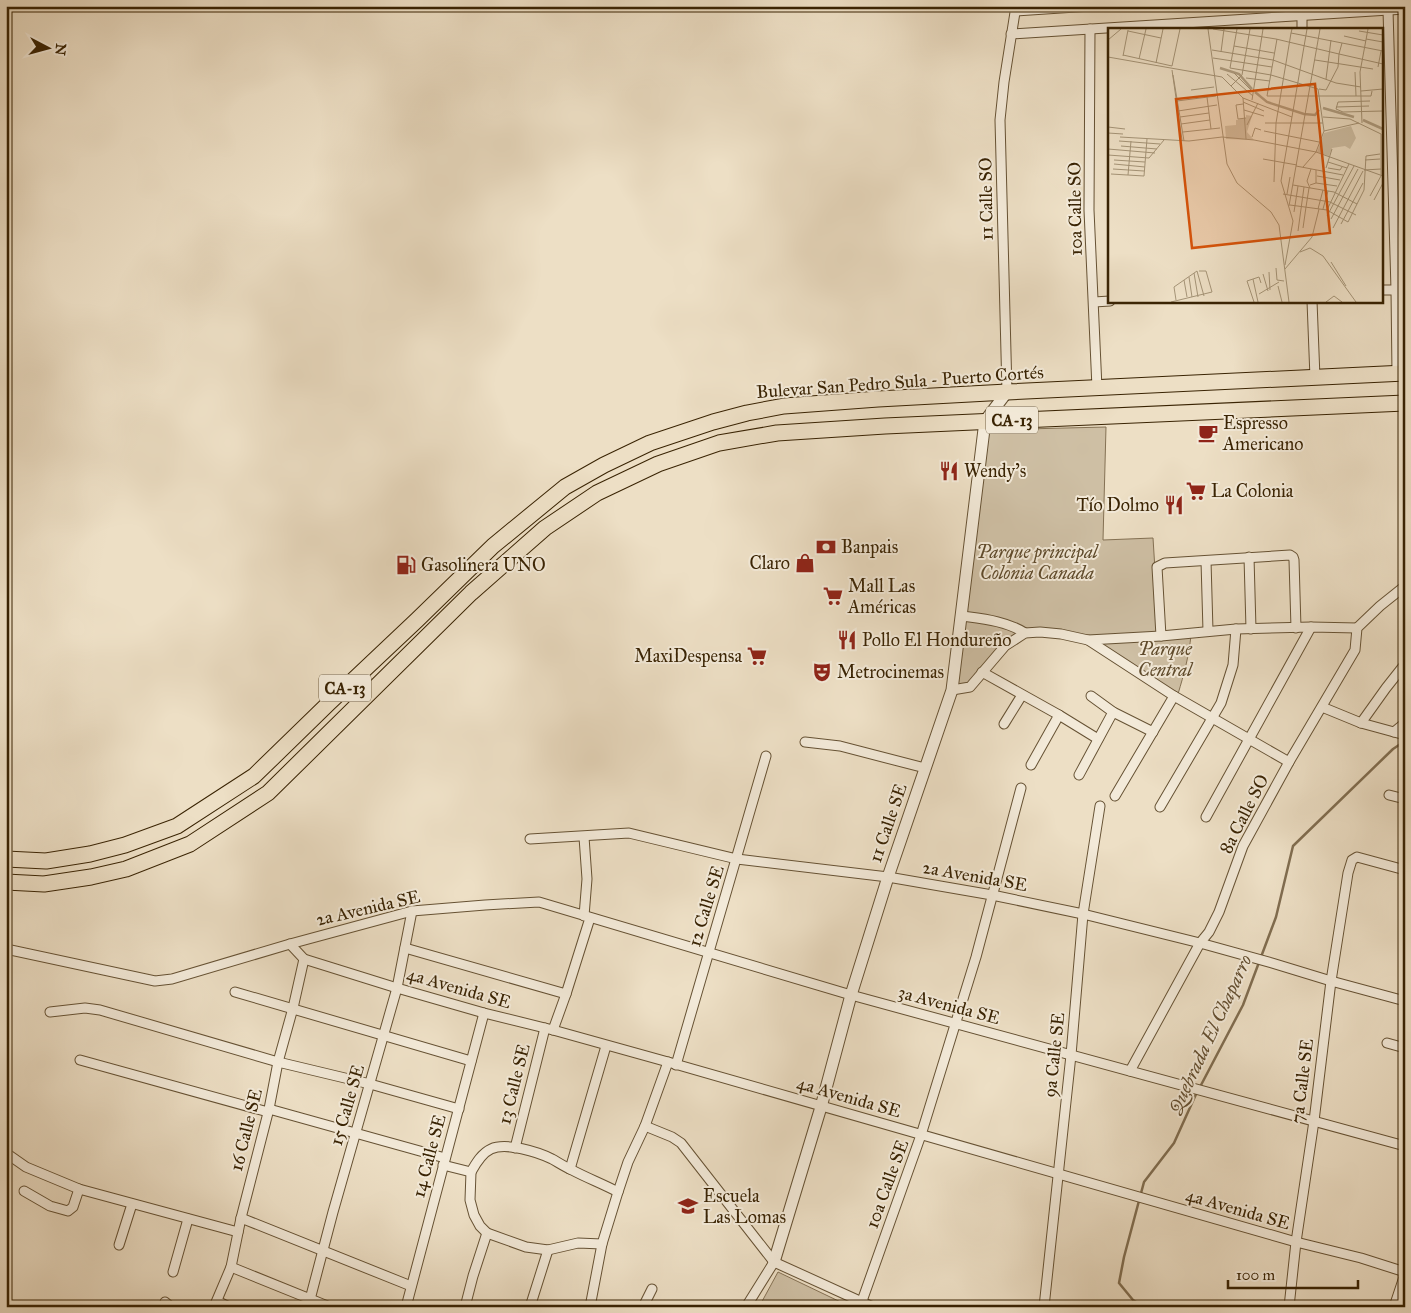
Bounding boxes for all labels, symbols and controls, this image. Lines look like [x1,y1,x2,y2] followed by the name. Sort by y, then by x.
[22,22,72,72] north arrow
[1108,28,1384,302] inset map
[51,43,70,56] text: N
[974,157,998,241] street label: 11 Calle SO
[1063,162,1087,256] street label: 10a Calle SO
[756,361,1044,403] street label: Bulevar San Pedro Sula - Puerto Cortés
[986,406,1038,434] road number: CA-13
[1222,412,1303,455] place label: Espresso Americano
[1197,422,1219,444] cafe icon: Espresso Americano
[938,460,960,482] restaurant icon: Wendy's
[964,460,1026,482] place label: Wendy's
[1185,480,1207,502] supermarket icon: La Colonia
[1211,480,1294,502] place label: La Colonia
[1077,494,1159,516] place label: Tío Dolmo
[1163,494,1185,516] restaurant icon: Tío Dolmo
[815,536,837,558] bank icon: Banpais
[841,536,898,558] place label: Banpais
[976,541,1100,584] park label: Parque principal Colonia Canada
[749,552,790,574] place label: Claro
[794,552,816,574] shop icon: Claro
[395,554,417,576] fuel station icon: Gasolinera UNO
[421,554,546,576] place label: Gasolinera UNO
[847,575,916,618] place label: Mall Las Américas
[822,585,844,607] supermarket icon: Mall Las Américas
[836,629,858,651] restaurant icon: Pollo El Hondureño
[862,629,1011,651] place label: Pollo El Hondureño
[1138,638,1194,681] park label: Parque Central
[634,645,742,667] place label: MaxiDespensa
[746,645,768,667] supermarket icon: MaxiDespensa
[811,661,833,683] theatre icon: Metrocinemas
[837,661,944,683] place label: Metrocinemas
[319,674,371,701] road number: CA-13
[1215,771,1273,857] street label: 8a Calle SO
[864,780,912,865] street label: 11 Calle SE
[921,856,1029,896] street label: 2a Avenida SE
[683,863,729,949] street label: 12 Calle SE
[314,885,422,931] street label: 2a Avenida SE
[1163,951,1258,1118] water label: Quebrada El Chaparro
[404,963,514,1013] street label: 4a Avenida SE
[896,981,1002,1029] street label: 3a Avenida SE
[1039,1011,1069,1099] street label: 9a Calle SE
[1286,1037,1318,1125] street label: 7a Calle SE
[493,1041,535,1127] street label: 13 Calle SE
[325,1062,369,1148] street label: 15 Calle SE
[794,1072,904,1122] street label: 4a Avenida SE
[225,1086,267,1174] street label: 16 Calle SE
[407,1112,451,1200] street label: 14 Calle SE
[861,1136,913,1232] street label: 10a Calle SE
[1183,1184,1293,1234] street label: 4a Avenida SE
[703,1185,786,1228] place label: Escuela Las Lomas
[677,1195,699,1217] school or university icon: Escuela Las Lomas
[1228,1258,1358,1290] scale bar
[1236,1266,1276,1284] text: 100 m

